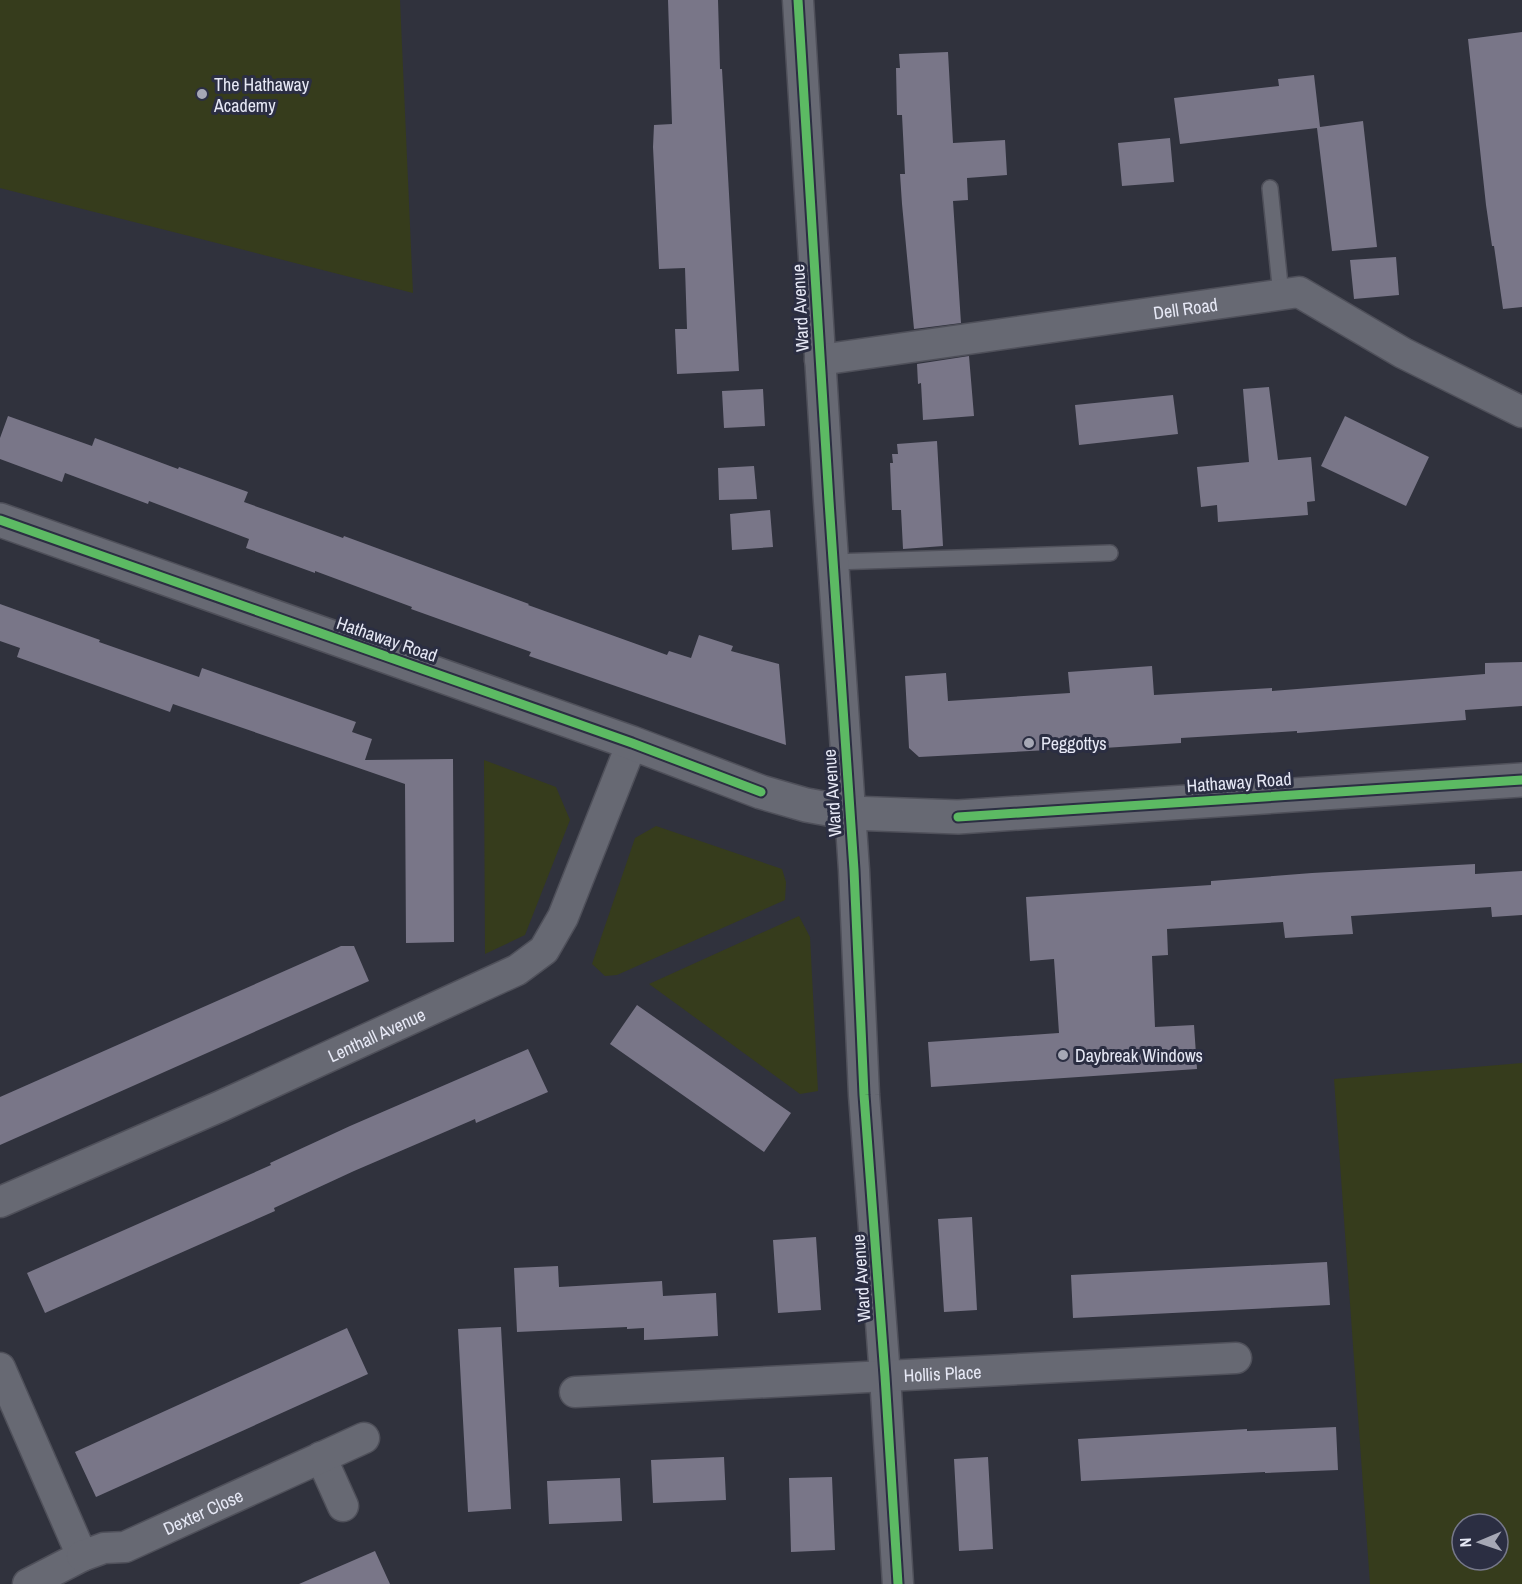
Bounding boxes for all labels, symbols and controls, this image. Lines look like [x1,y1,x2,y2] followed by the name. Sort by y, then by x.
[213,72,310,118] place label: The Hathaway Academy
[195,87,209,101] marker: The Hathaway Academy
[785,263,815,353] street label: Ward Avenue
[1151,291,1219,325] street label: Dell Road
[333,610,441,668] street label: Hathaway Road
[1041,731,1107,756] place label: Peggottys
[1022,736,1036,750] marker: Peggottys
[816,748,848,838] street label: Ward Avenue
[1186,766,1292,798] street label: Hathaway Road
[324,1001,429,1068] street label: Lenthall Avenue
[1075,1043,1203,1068] place label: Daybreak Windows
[1056,1048,1070,1062] marker: Daybreak Windows
[845,1233,877,1323] street label: Ward Avenue
[903,1359,982,1388] street label: Hollis Place
[159,1482,247,1541] street label: Dexter Close
[1450,1512,1510,1572] north arrow
[1454,1537,1476,1548] text: N

